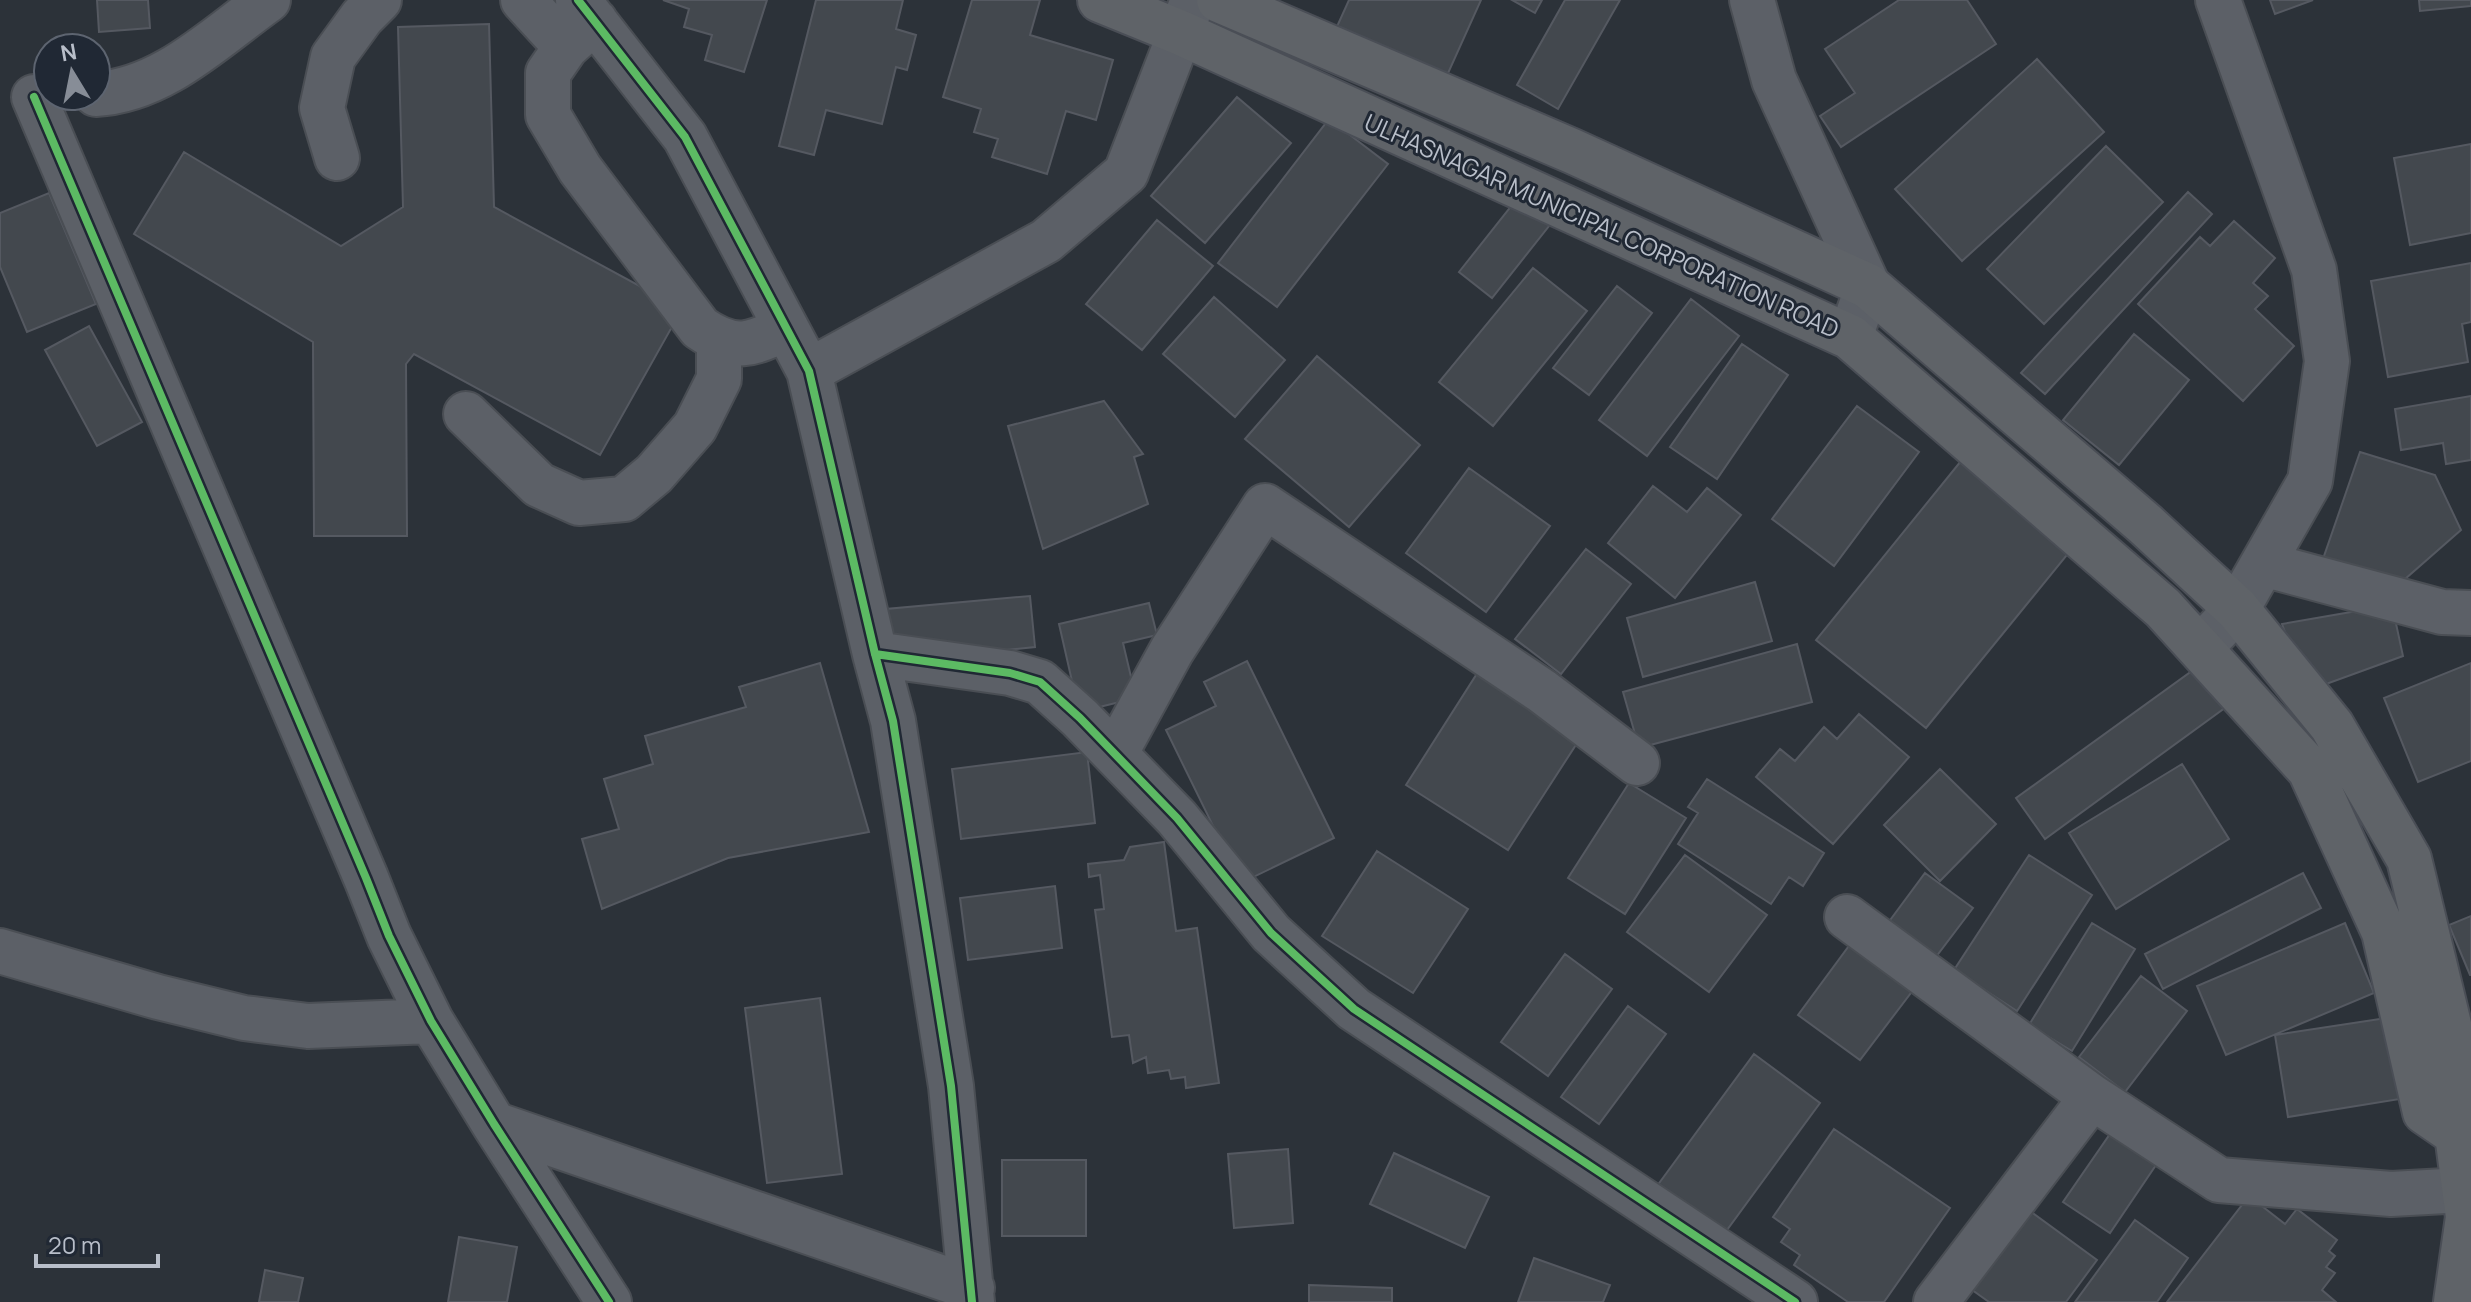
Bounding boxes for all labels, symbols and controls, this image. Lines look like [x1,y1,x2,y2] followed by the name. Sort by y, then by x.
[32,32,112,112] north arrow
[58,36,79,68] text: N
[1359,105,1845,345] street label: ULHASNAGAR MUNICIPAL CORPORATION ROAD
[36,1218,158,1268] scale bar
[48,1228,101,1261] text: 20 m

